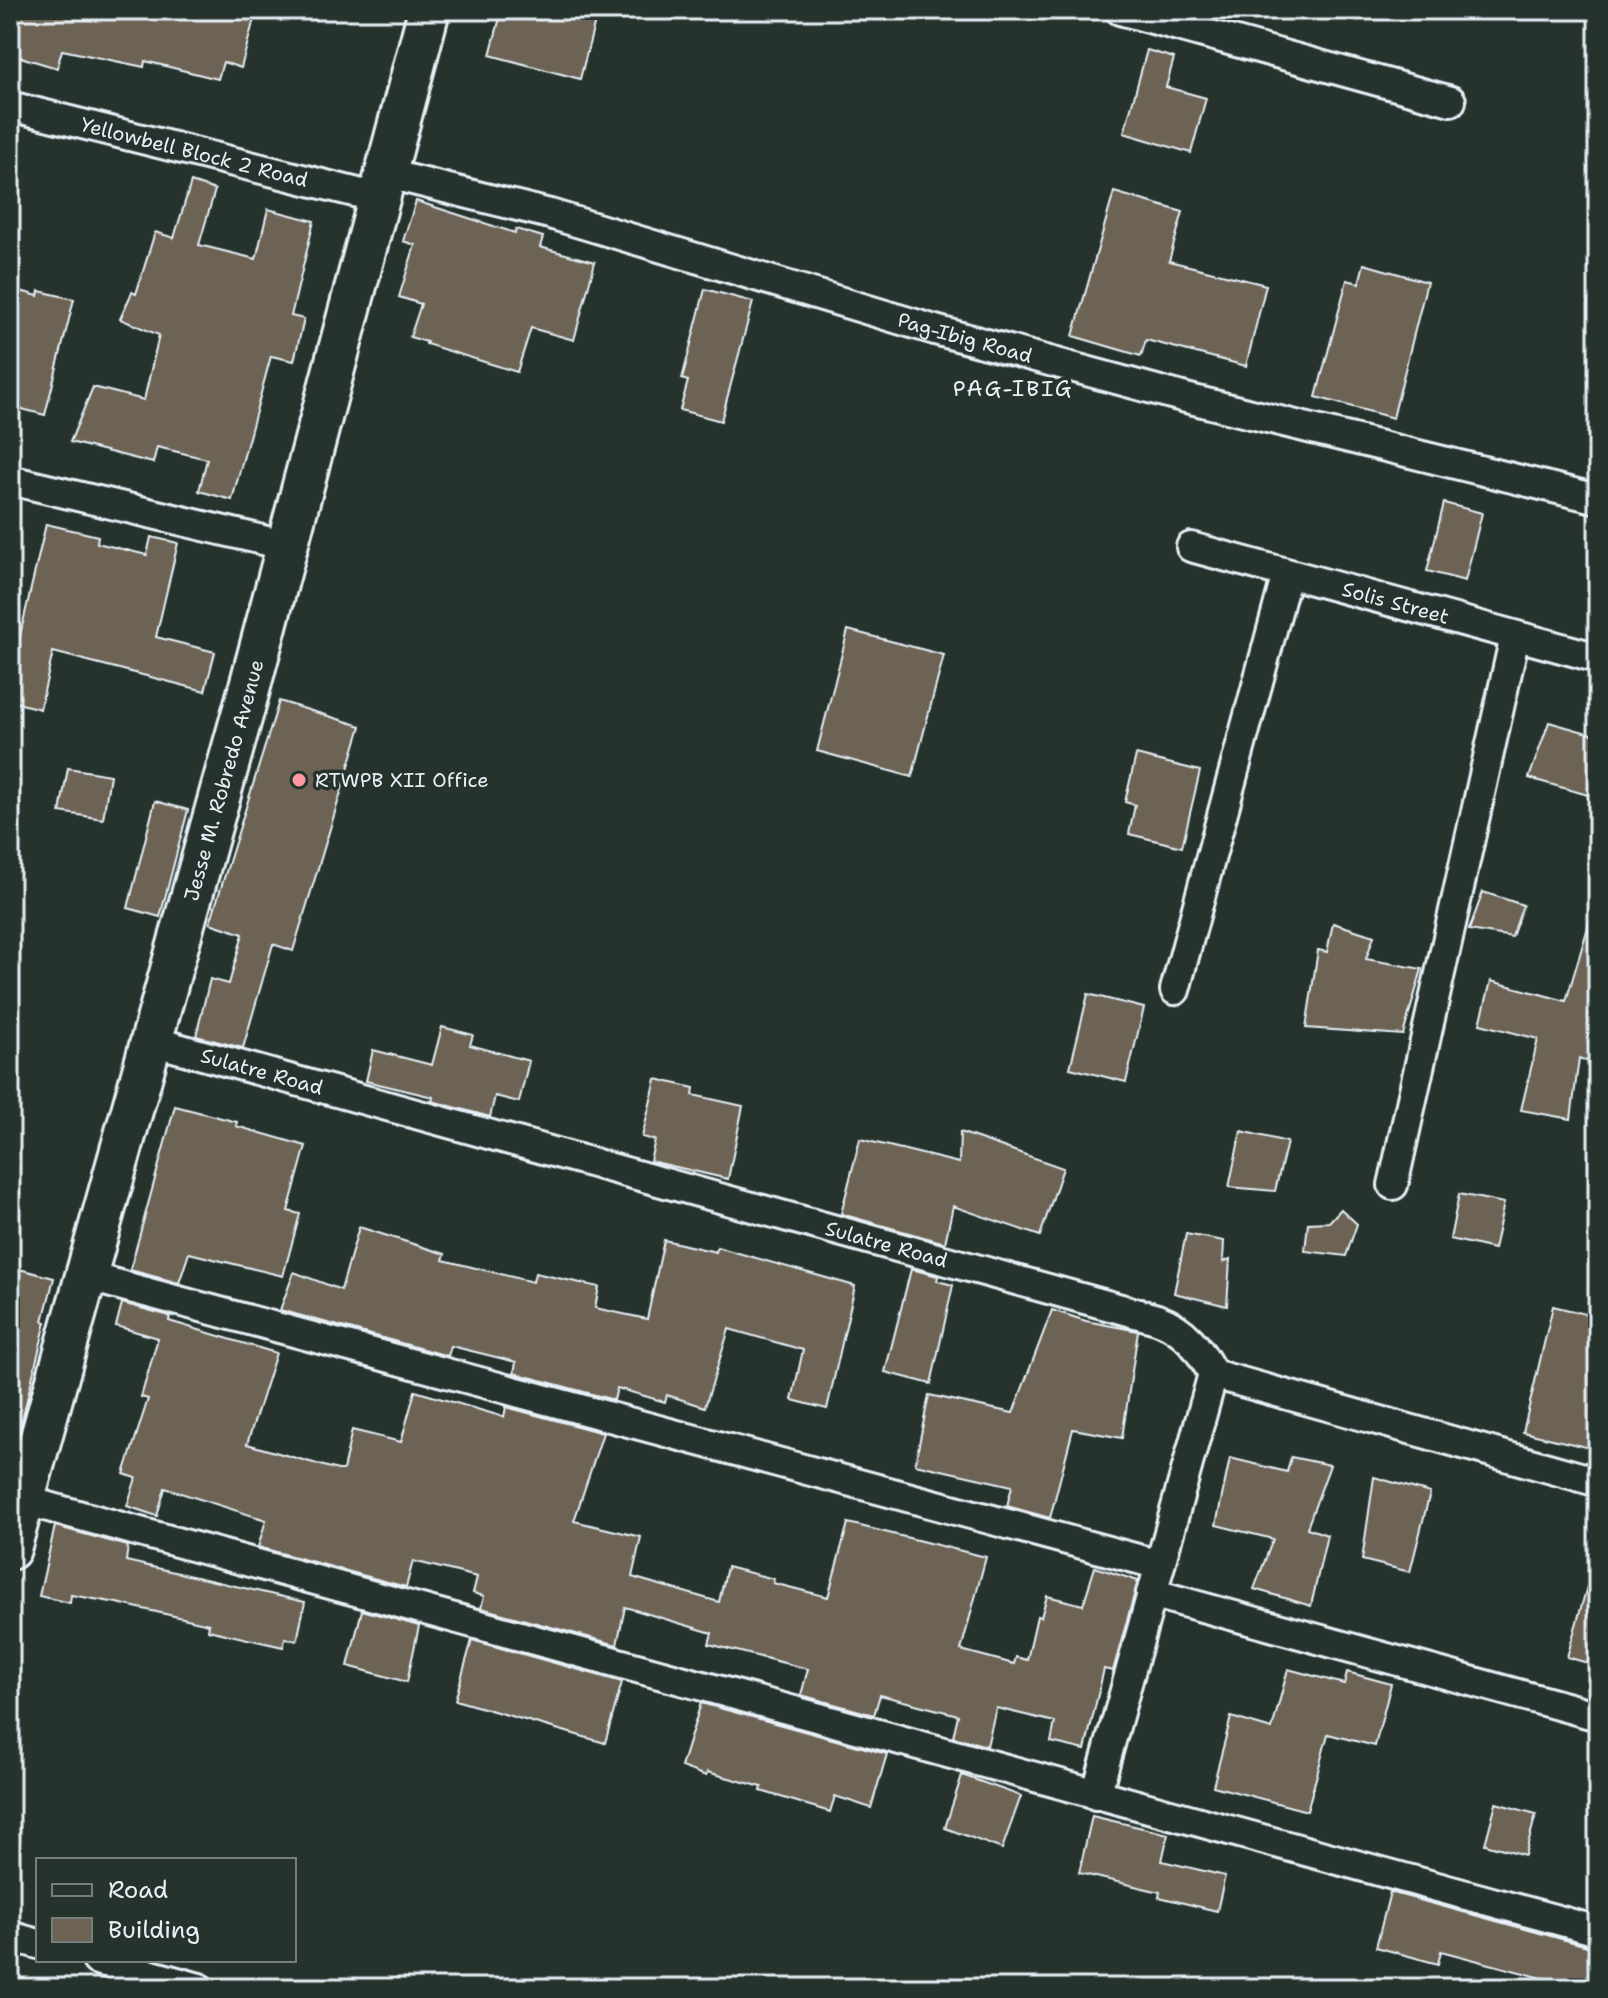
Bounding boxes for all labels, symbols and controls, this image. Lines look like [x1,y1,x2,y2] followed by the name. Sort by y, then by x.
[78,111,311,193] street label: Yellowbell Block 2 Road
[895,306,1035,369] street label: Pag-Ibig Road
[953,374,1073,403] district label: PAG-IBIG
[1339,576,1452,630] street label: Solis Street
[178,657,270,904] street label: Jesse M. Robredo Avenue
[315,767,489,793] place label: RTWPB XII Office
[290,771,308,789] marker: RTWPB XII Office
[198,1042,326,1101] street label: Sulatre Road
[822,1215,951,1274] street label: Sulatre Road
[36,1858,296,1962] legend
[108,1874,168,1906] text: Road
[108,1914,200,1946] text: Building

